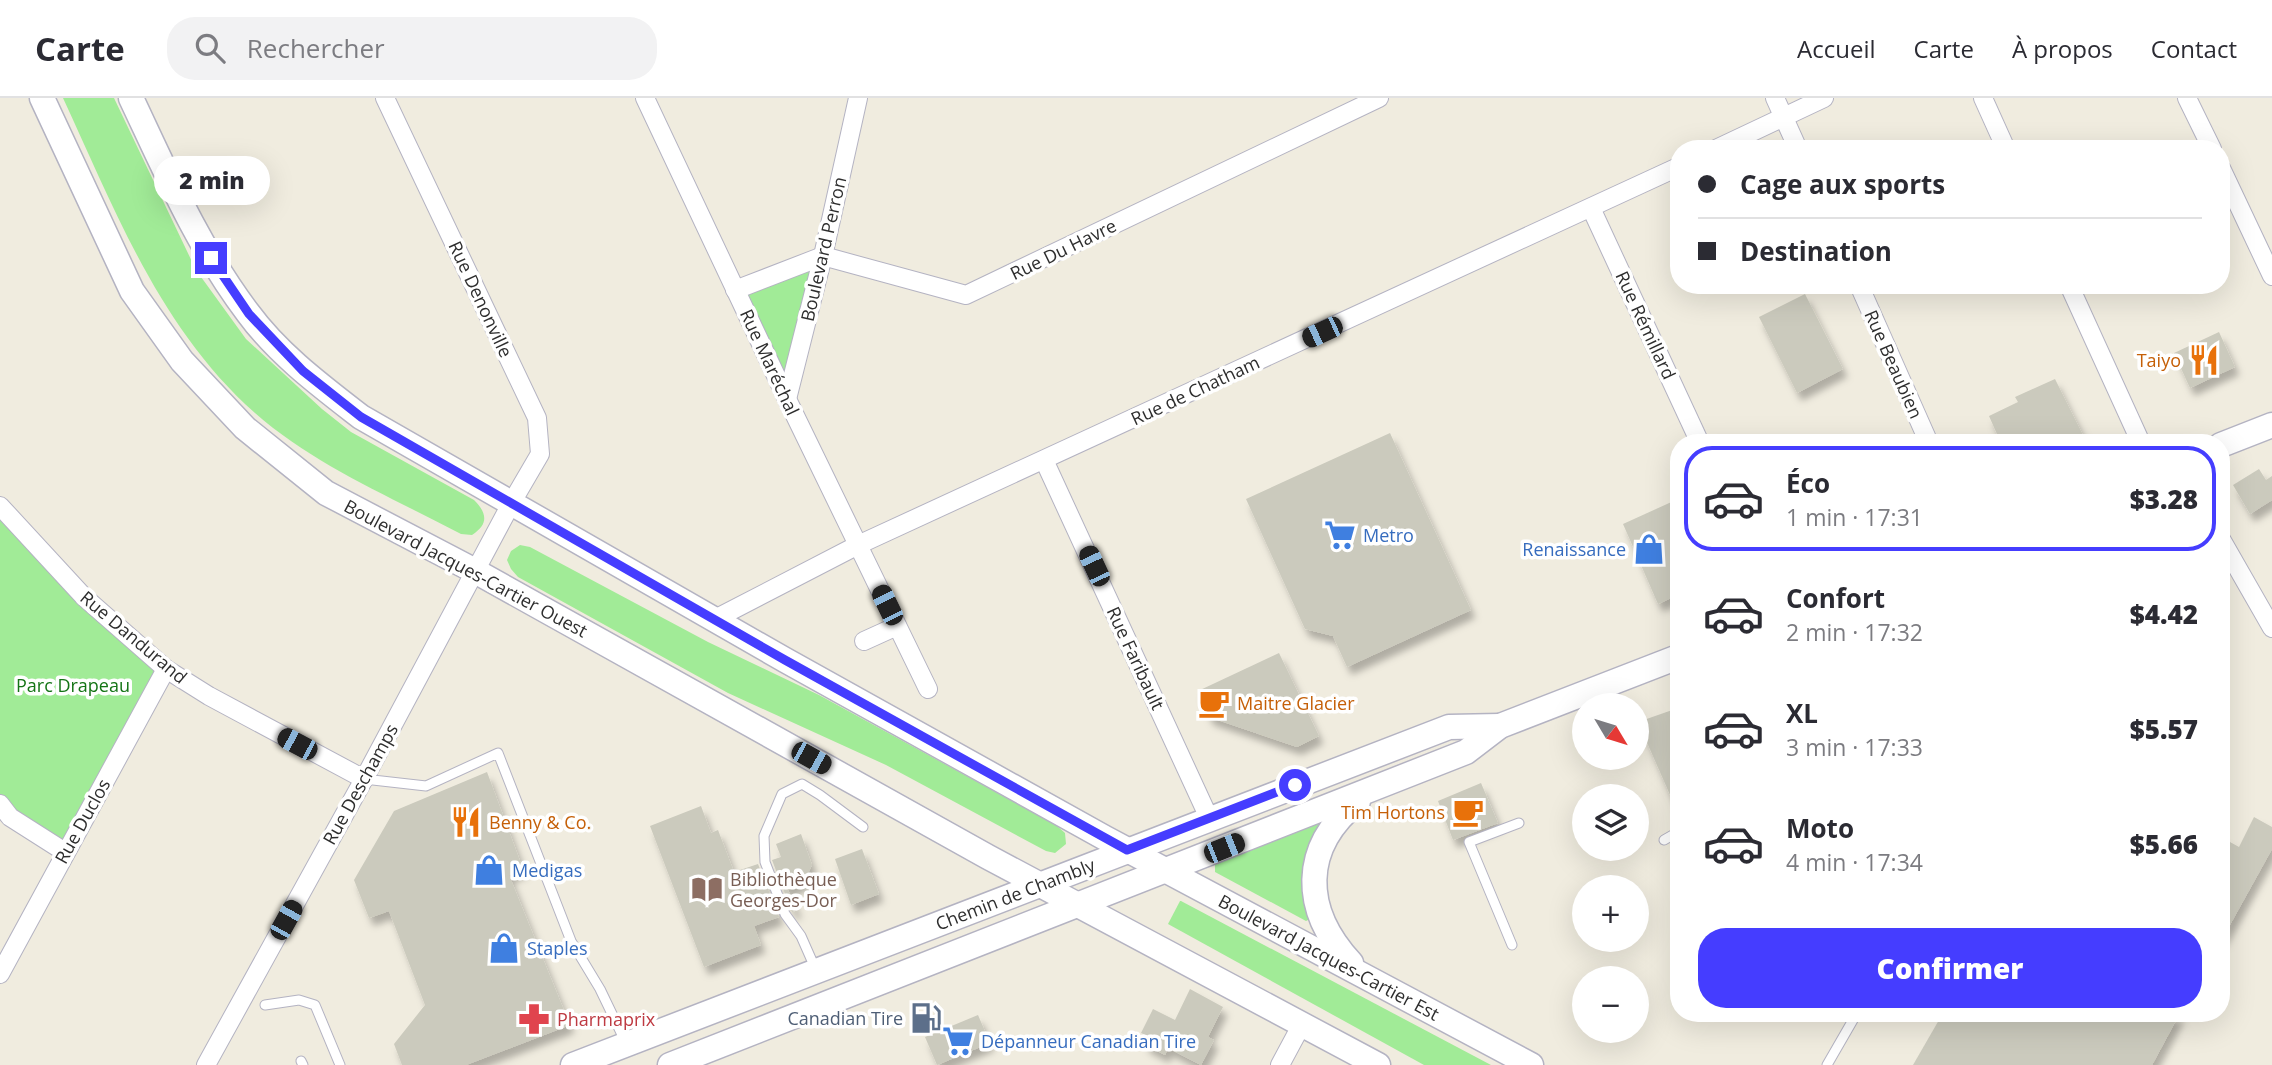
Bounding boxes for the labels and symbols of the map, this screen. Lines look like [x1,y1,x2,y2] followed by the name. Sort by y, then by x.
[153,156,269,206] callout: 2 min
[795,174,851,324] street label: Boulevard Perron
[1006,213,1120,285] street label: Rue Du Havre
[444,237,518,361] street label: Rue Denonville
[195,242,227,274] route end
[1610,267,1682,383] street label: Rue Rémillard
[735,305,805,419] street label: Rue Maréchal
[1859,306,1929,422] street label: Rue Beaubien
[1299,314,1346,350] car
[2187,343,2221,377] restaurant icon: Taiyo
[2137,348,2181,372] place label: Taiyo
[1127,350,1263,430] street label: Rue de Chatham
[340,494,592,642] street label: Boulevard Jacques-Cartier Ouest
[1323,518,1357,552] supermarket icon: Metro
[1363,523,1414,547] place label: Metro
[1632,532,1666,566] shop icon: Renaissance
[1522,537,1626,561] place label: Renaissance
[1076,543,1113,589] car
[869,582,906,628] car
[76,585,192,689] street label: Rue Dandurand
[1102,603,1170,713] street label: Rue Faribault
[16,673,130,697] park label: Parc Drapeau
[1197,686,1231,720] cafe icon: Maitre Glacier
[1237,691,1355,715] place label: Maitre Glacier
[1572,693,1648,770] north arrow
[317,719,403,849] street label: Rue Deschamps
[274,725,321,763] car
[788,739,835,777] car
[1279,769,1311,801] route start
[49,774,115,868] street label: Rue Duclos
[1451,795,1485,829] cafe icon: Tim Hortons
[1341,800,1445,824] place label: Tim Hortons
[449,805,483,839] restaurant icon: Benny & Co.
[489,810,591,834] place label: Benny & Co.
[1201,830,1248,866] car
[932,852,1099,935] street label: Chemin de Chambly
[472,853,506,887] shop icon: Medigas
[512,858,582,882] place label: Medigas
[730,867,838,912] place label: Bibliothèque Georges-Dor
[690,872,724,906] library icon: Bibliothèque Georges-Dor
[1214,888,1444,1026] street label: Boulevard Jacques-Cartier Est
[267,897,306,943] car
[487,931,521,965] shop icon: Staples
[527,936,588,960] place label: Staples
[909,1001,943,1035] fuel station icon: Canadian Tire
[517,1002,551,1036] pharmacy icon: Pharmaprix
[787,1006,903,1030] place label: Canadian Tire
[557,1007,656,1031] place label: Pharmaprix
[941,1024,975,1058] supermarket icon: Dépanneur Canadian Tire
[981,1029,1196,1053] place label: Dépanneur Canadian Tire

